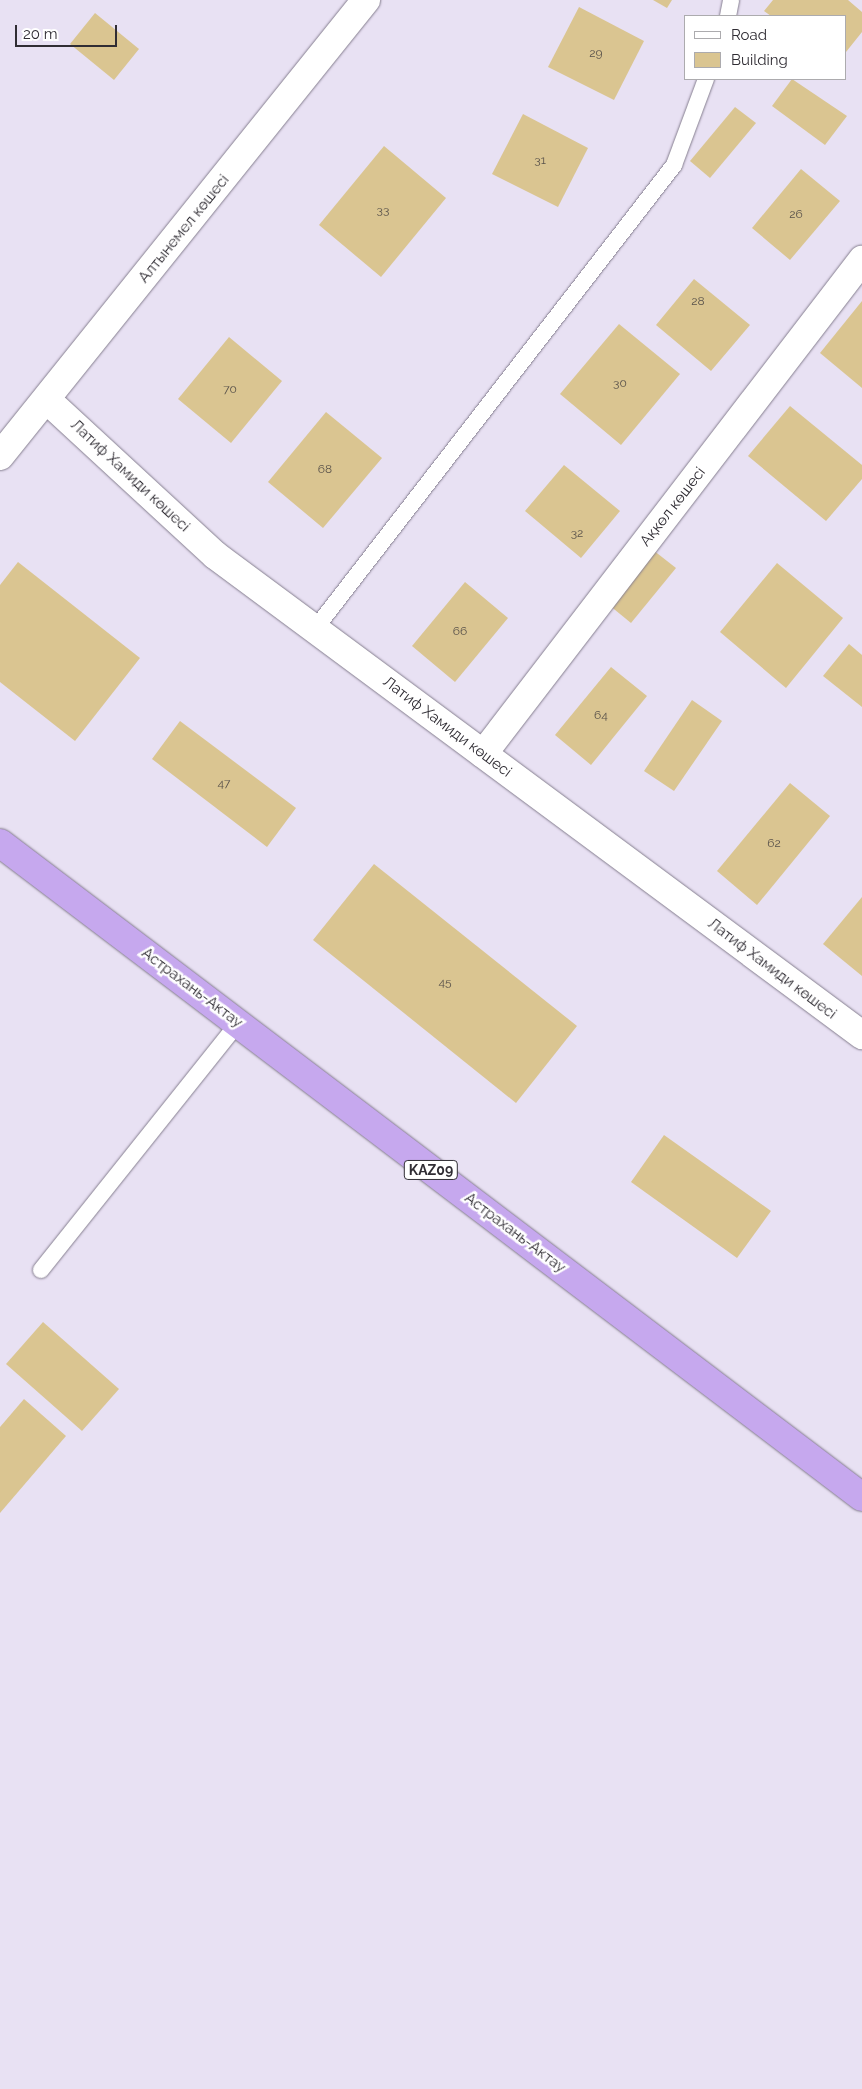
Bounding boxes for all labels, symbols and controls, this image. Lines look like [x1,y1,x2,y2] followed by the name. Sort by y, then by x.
[18,15,120,47] scale bar
[684,15,847,80] legend
[23,25,58,43] text: 20 m
[731,26,767,44] text: Road
[589,47,603,61] house number: 29
[731,51,788,69] text: Building
[534,154,546,168] house number: 31
[135,171,233,287] street label: Алтынемел көшесі
[377,204,389,218] house number: 33
[789,208,803,222] house number: 26
[691,295,705,309] house number: 28
[613,377,627,391] house number: 30
[223,383,237,397] house number: 70
[67,416,193,536] street label: Латиф Хамиди көшесі
[318,463,332,477] house number: 68
[637,464,709,550] street label: Ақкөл көшесі
[571,527,583,541] house number: 32
[453,625,467,639] house number: 66
[379,673,515,781] street label: Латиф Хамиди көшесі
[594,709,608,723] house number: 64
[218,777,230,791] house number: 47
[767,837,781,851] house number: 62
[704,915,840,1023] street label: Латиф Хамиди көшесі
[138,944,246,1032] street label: Астрахань-Актау
[438,976,452,990] house number: 45
[404,1158,458,1182] road number: KAZ09
[461,1189,569,1277] street label: Астрахань-Актау

